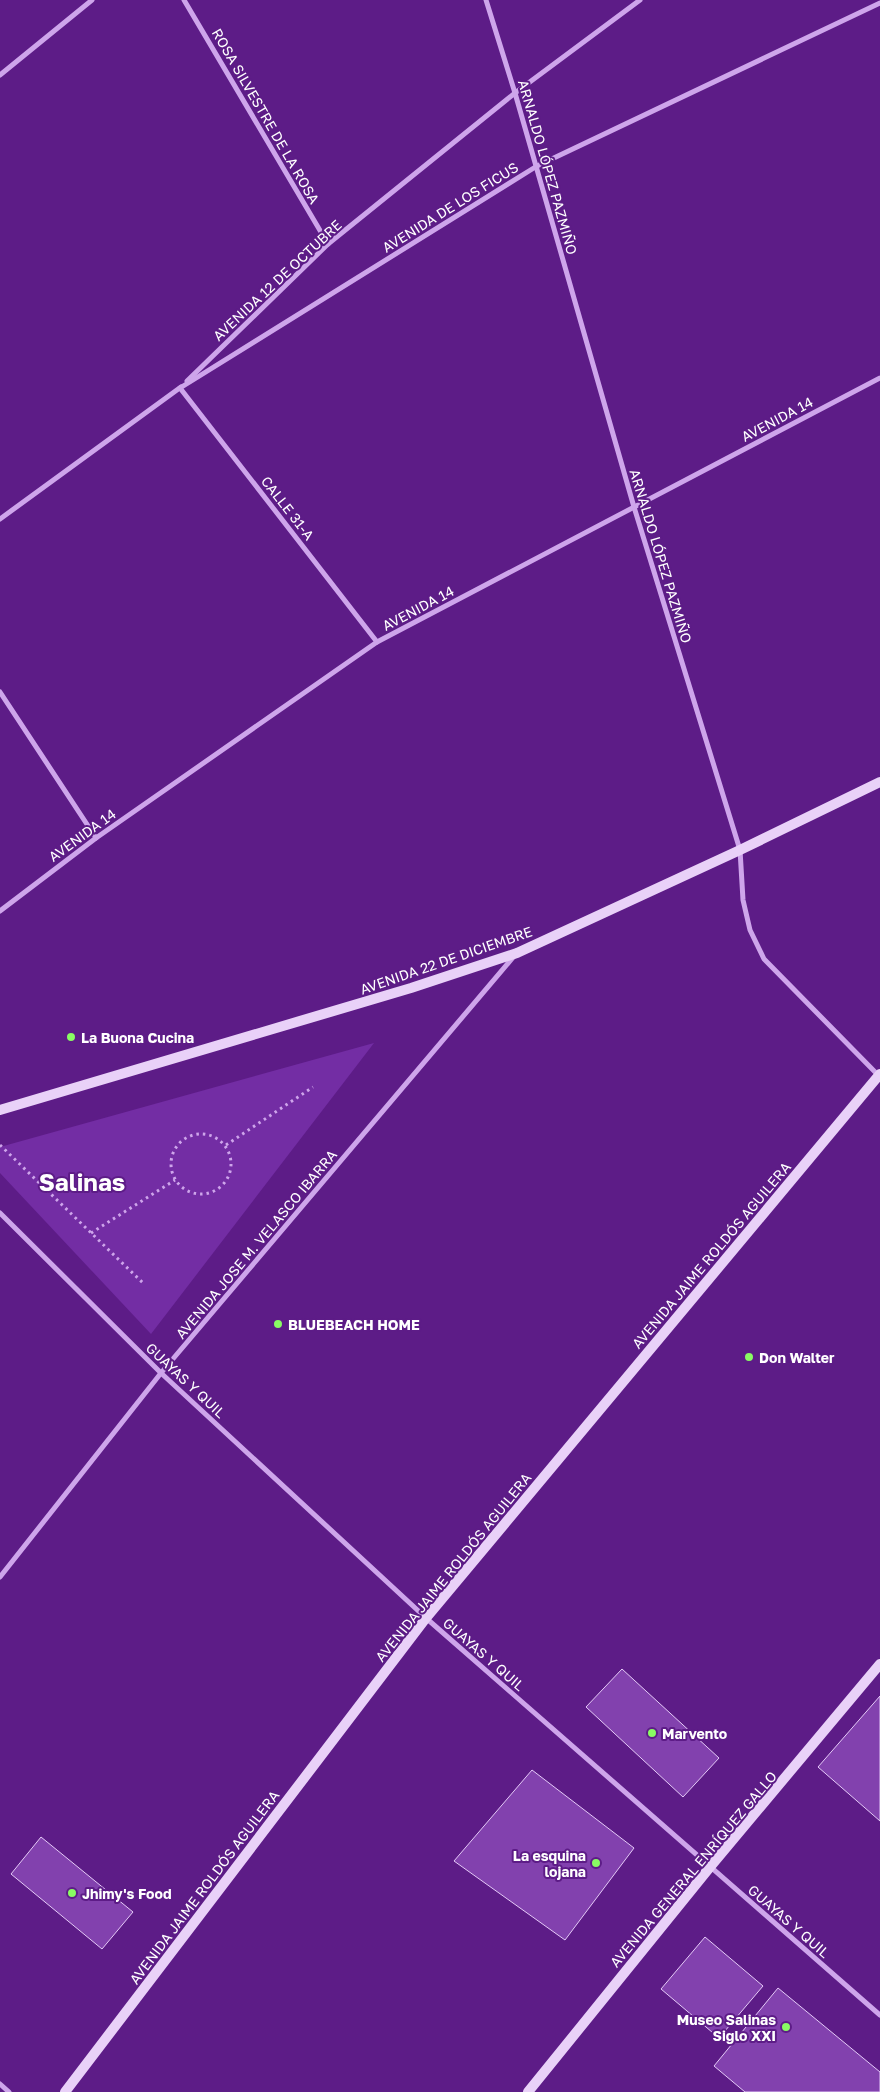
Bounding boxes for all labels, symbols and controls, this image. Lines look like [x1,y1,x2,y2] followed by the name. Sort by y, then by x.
[209,25,324,207] street label: ROSA SILVESTRE DE LA ROSA
[515,78,581,256] street label: ARNALDO LÓPEZ PAZMIÑO
[379,158,521,256] street label: AVENIDA DE LOS FICUS
[209,216,345,344] street label: AVENIDA 12 DE OCTUBRE
[738,393,816,445] street label: AVENIDA 14
[626,467,696,645] street label: ARNALDO LÓPEZ PAZMIÑO
[258,473,319,544] street label: CALLE 31-A
[379,582,457,634] street label: AVENIDA 14
[45,805,119,865] street label: AVENIDA 14
[358,922,534,998] street label: AVENIDA 22 DE DICIEMBRE
[81,1029,194,1046] place label: La Buona Cucina
[65,1031,77,1043] marker: La Buona Cucina
[172,1146,341,1342] street label: AVENIDA JOSE M. VELASCO IBARRA
[628,1158,794,1352] street label: AVENIDA JAIME ROLDÓS AGUILERA
[39,1167,125,1196] district label: Salinas
[288,1316,420,1333] place label: BLUEBEACH HOME
[272,1318,284,1330] marker: BLUEBEACH HOME
[143,1339,229,1421] street label: GUAYAS Y QUIL
[759,1349,835,1366] place label: Don Walter
[743,1351,755,1363] marker: Don Walter
[371,1469,535,1665] street label: AVENIDA JAIME ROLDÓS AGUILERA
[440,1614,528,1694] street label: GUAYAS Y QUIL
[662,1725,727,1742] place label: Marvento
[646,1727,658,1739] marker: Marvento
[606,1768,780,1970] street label: AVENIDA GENERAL ENRÍQUEZ GALLO
[126,1786,283,1987] street label: AVENIDA JAIME ROLDÓS AGUILERA
[513,1847,586,1880] place label: La esquina lojana
[590,1857,602,1869] marker: La esquina lojana
[745,1881,833,1961] street label: GUAYAS Y QUIL
[82,1885,172,1902] place label: Jhimy's Food
[66,1887,78,1899] marker: Jhimy's Food
[677,2011,776,2044] place label: Museo Salinas Siglo XXI
[780,2021,792,2033] marker: Museo Salinas Siglo XXI

